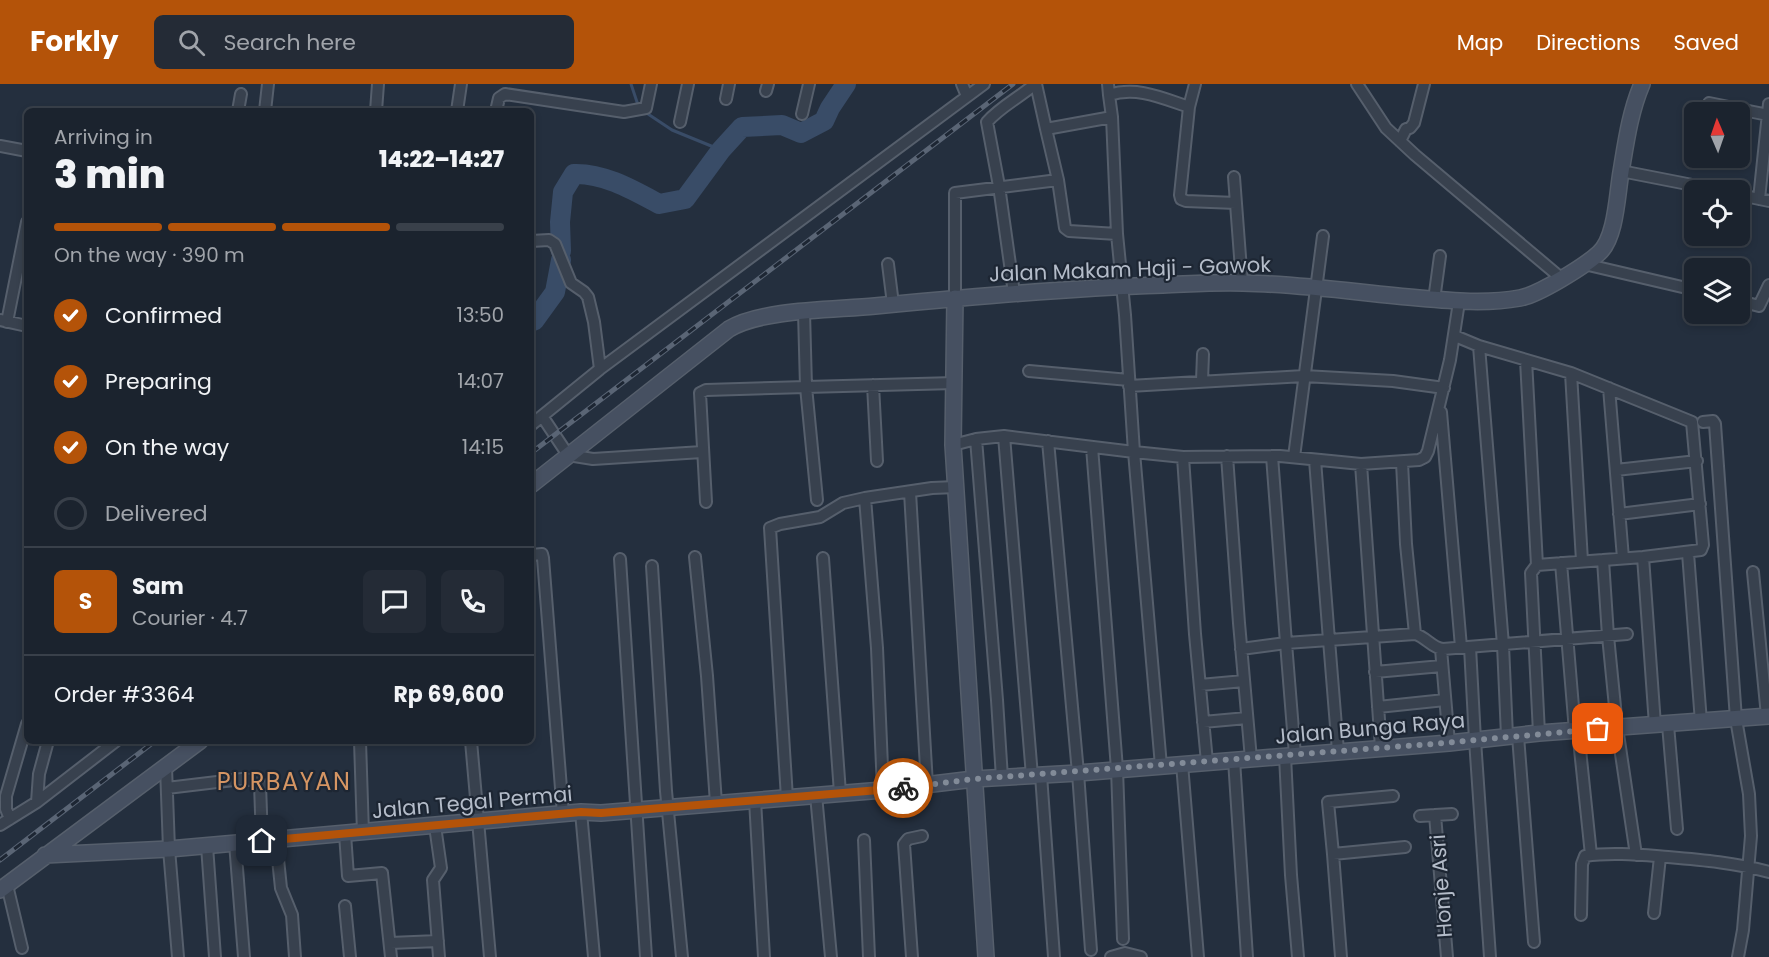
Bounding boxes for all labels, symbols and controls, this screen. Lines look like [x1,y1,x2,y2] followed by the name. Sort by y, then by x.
[154,15,574,69] search box
[30,22,118,61] text: Forkly
[175,26,208,59] icon: search
[223,27,356,58] text: Search here
[1457,28,1503,57] text: Map
[1536,28,1640,57] text: Directions
[1673,28,1739,57] text: Saved
[1684,102,1750,168] north arrow
[1684,102,1750,324] map controls
[54,123,153,151] text: Arriving in
[379,144,504,175] text: 14:22–14:27
[54,147,166,202] text: 3 min
[1684,180,1750,246] button: locate
[54,241,245,269] text: On the way · 390 m
[989,250,1272,288] street label: Jalan Makam Haji - Gawok
[1684,258,1750,324] button: layers
[54,299,87,332] icon: check
[105,300,222,331] text: Confirmed
[456,301,504,329] text: 13:50
[54,365,87,398] icon: check
[105,366,212,397] text: Preparing
[457,367,504,395] text: 14:07
[54,431,87,464] icon: check
[105,432,229,463] text: On the way
[462,433,504,461] text: 14:15
[105,498,208,529] text: Delivered
[363,570,426,633] button: chat
[441,570,504,633] button: phone
[132,571,184,602] text: Sam
[79,586,92,617] text: S
[132,604,248,632] text: Courier · 4.7
[54,679,194,710] text: Order #3364
[393,679,504,710] text: Rp 69,600
[1572,703,1623,754] pin
[1274,705,1466,751] street label: Jalan Bunga Raya
[1581,712,1614,745] icon: bag
[873,758,933,818] courier
[217,765,351,798] district label: PURBAYAN
[887,772,920,805] icon: bike
[370,779,574,825] street label: Jalan Tegal Permai
[236,815,287,866] pin
[245,824,278,857] icon: home
[1423,833,1459,939] street label: Honje Asri

